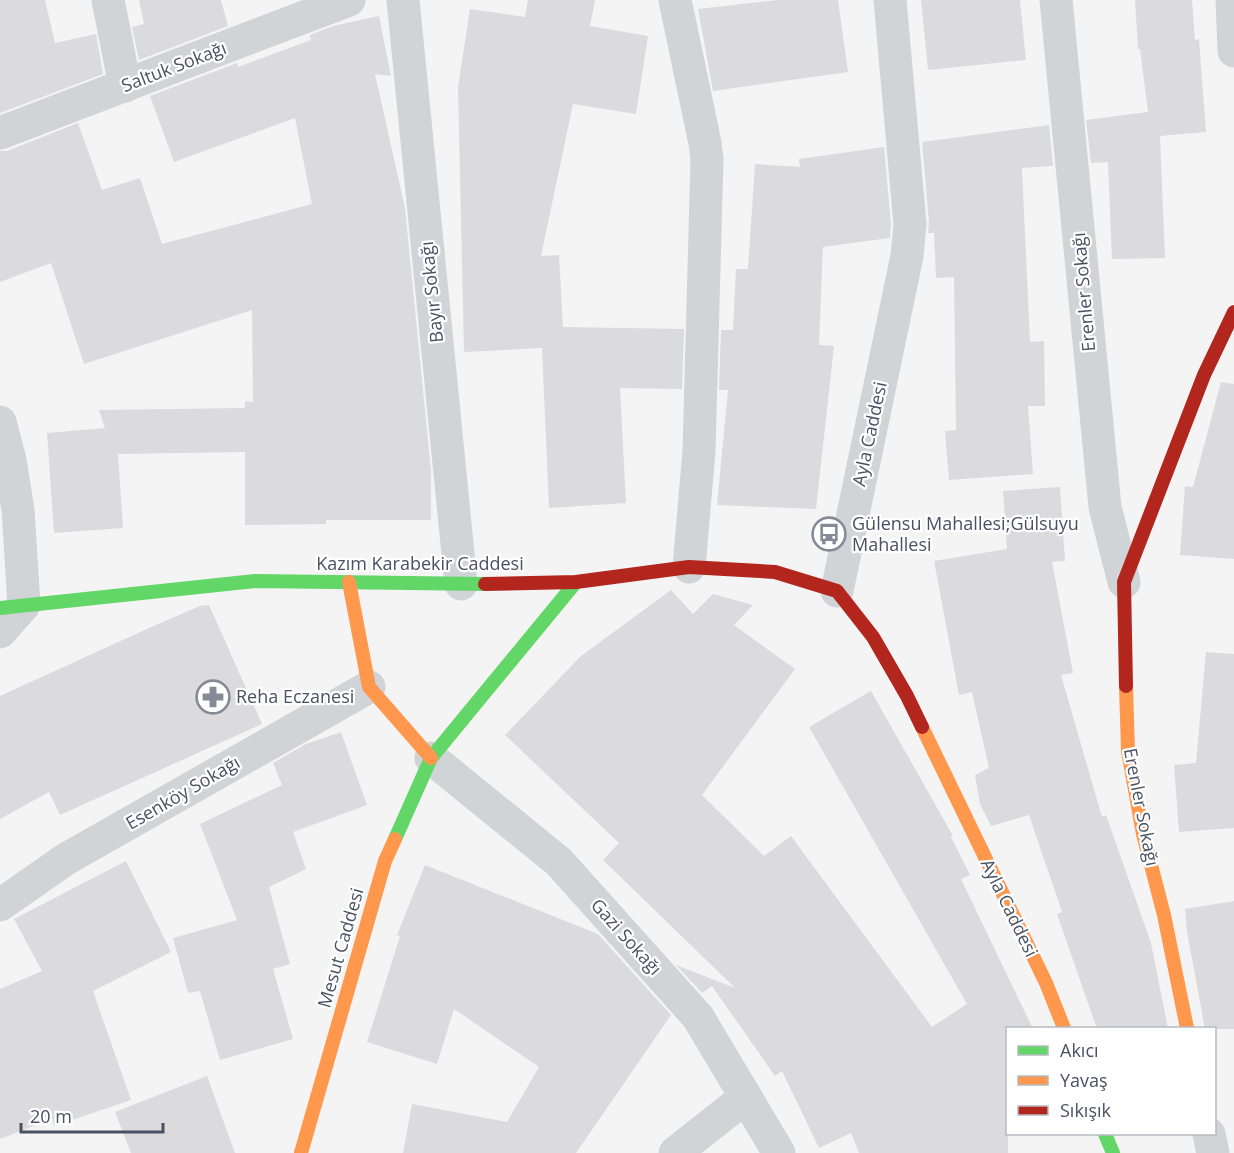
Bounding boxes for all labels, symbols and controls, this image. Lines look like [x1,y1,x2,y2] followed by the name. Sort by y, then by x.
[118,35,230,97] street label: Saltuk Sokağı
[1066,231,1100,353] street label: Erenler Sokağı
[414,240,448,344] street label: Bayır Sokağı
[846,379,892,488] street label: Ayla Caddesi
[852,511,1079,556] place label: Gülensu Mahallesi;Gülsuyu Mahallesi
[811,516,847,552] bus stop icon: Gülensu Mahallesi;Gülsuyu Mahallesi
[316,551,524,575] street label: Kazım Karabekir Caddesi
[195,679,231,715] pharmacy icon: Reha Eczanesi
[236,684,354,708] place label: Reha Eczanesi
[1119,746,1165,868] street label: Erenler Sokağı
[121,750,244,835] street label: Esenköy Sokağı
[976,855,1044,961] street label: Ayla Caddesi
[311,885,369,1010] street label: Mesut Caddesi
[586,893,668,980] street label: Gazi Sokağı
[1006,1027,1216,1135] legend
[1060,1038,1099,1062] text: Akıcı
[1060,1068,1108,1092] text: Yavaş
[21,1096,164,1134] scale bar
[1060,1098,1112,1122] text: Sıkışık
[30,1104,72,1128] text: 20 m

